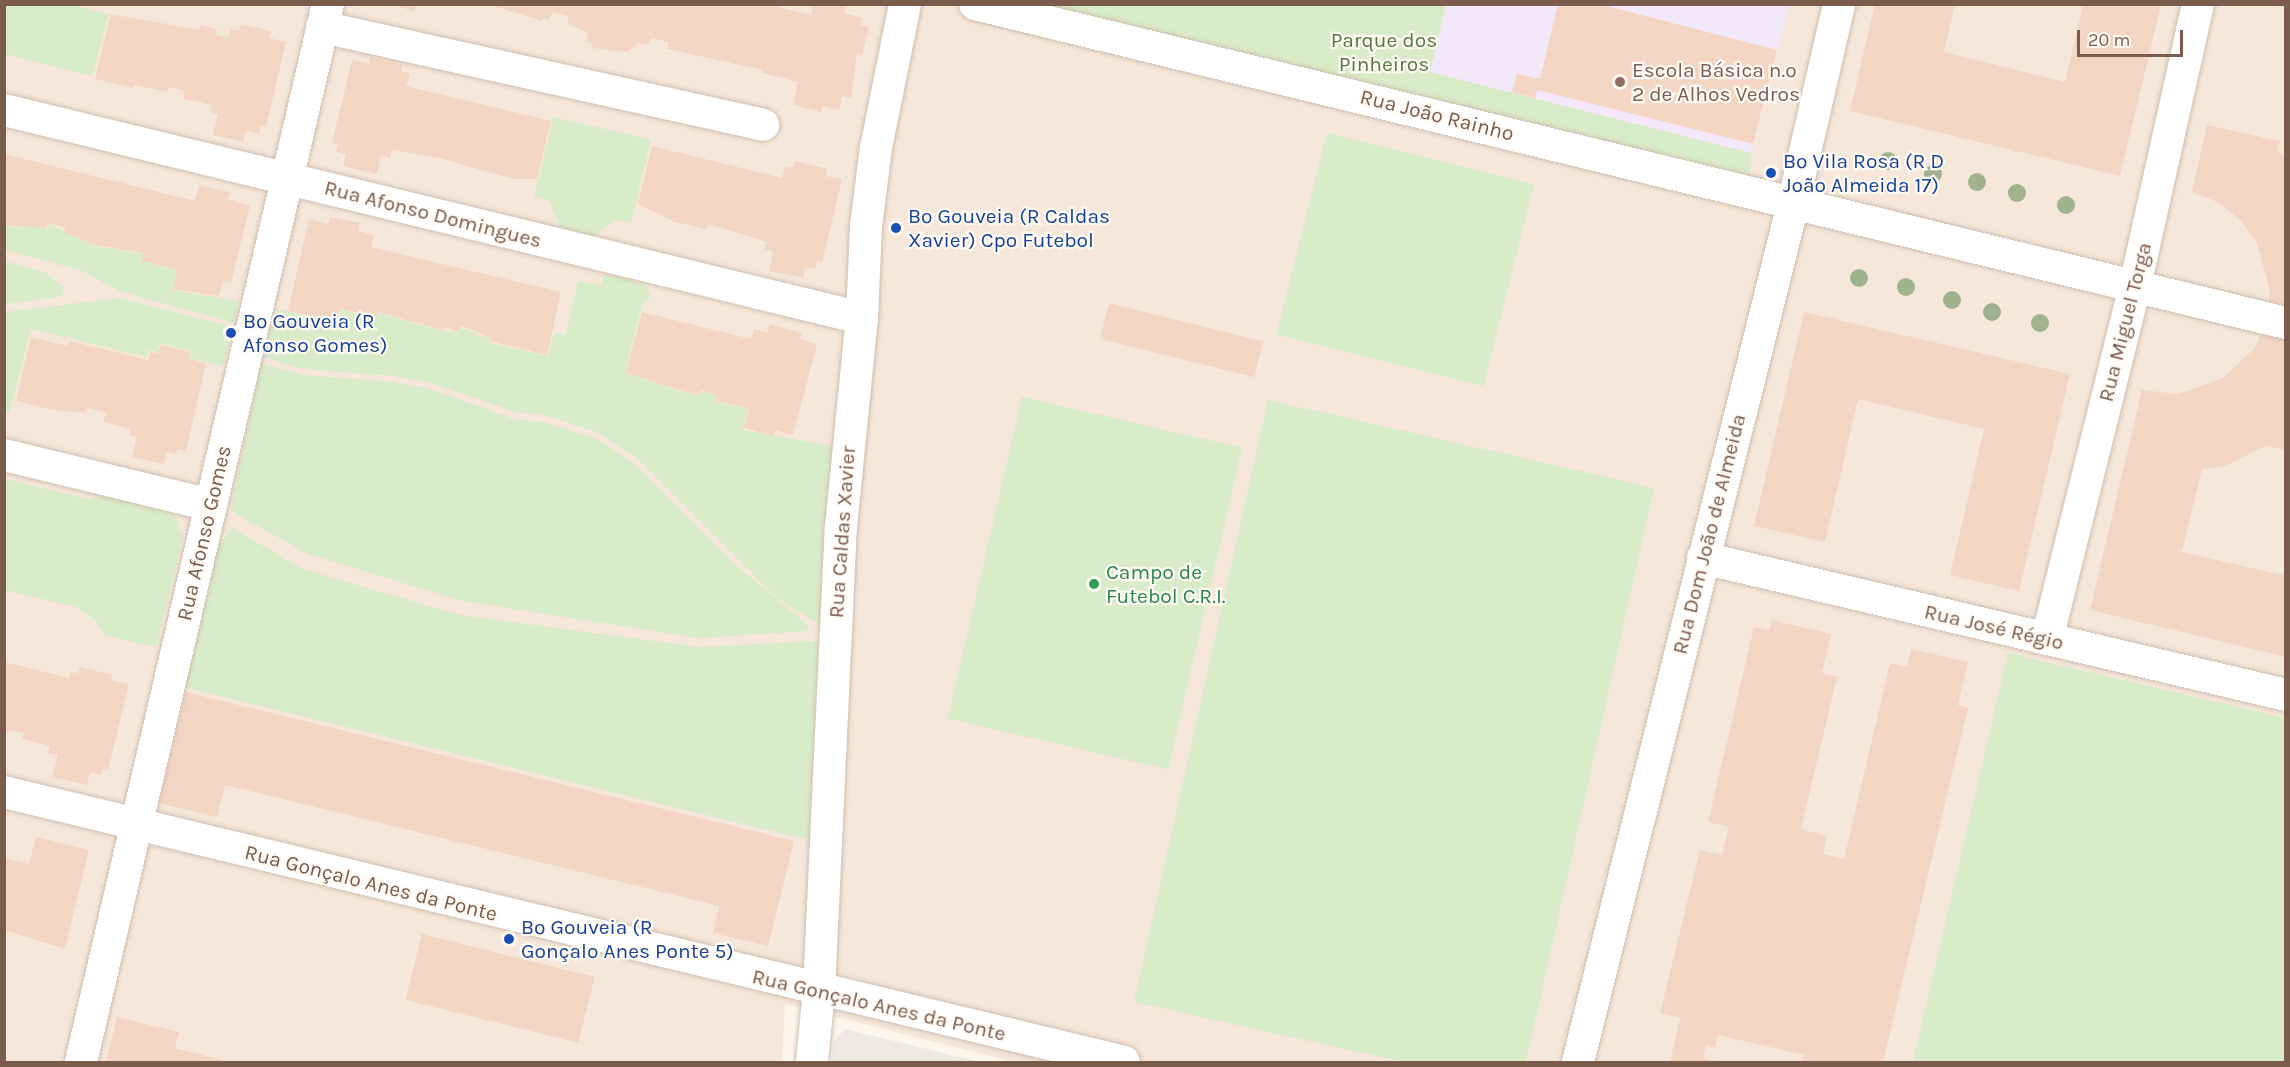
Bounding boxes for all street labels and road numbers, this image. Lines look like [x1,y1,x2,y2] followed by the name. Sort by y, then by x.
[1357,84,1517,146] street label: Rua João Rainho
[322,175,544,253] street label: Rua Afonso Domingues
[2093,240,2157,404] street label: Rua Miguel Torga
[1667,411,1751,657] street label: Rua Dom João de Almeida
[172,443,236,623] street label: Rua Afonso Gomes
[823,445,861,619] street label: Rua Caldas Xavier
[1922,599,2066,655] street label: Rua José Régio
[242,839,500,927] street label: Rua Gonçalo Anes da Ponte
[750,964,1008,1046] street label: Rua Gonçalo Anes da Ponte

